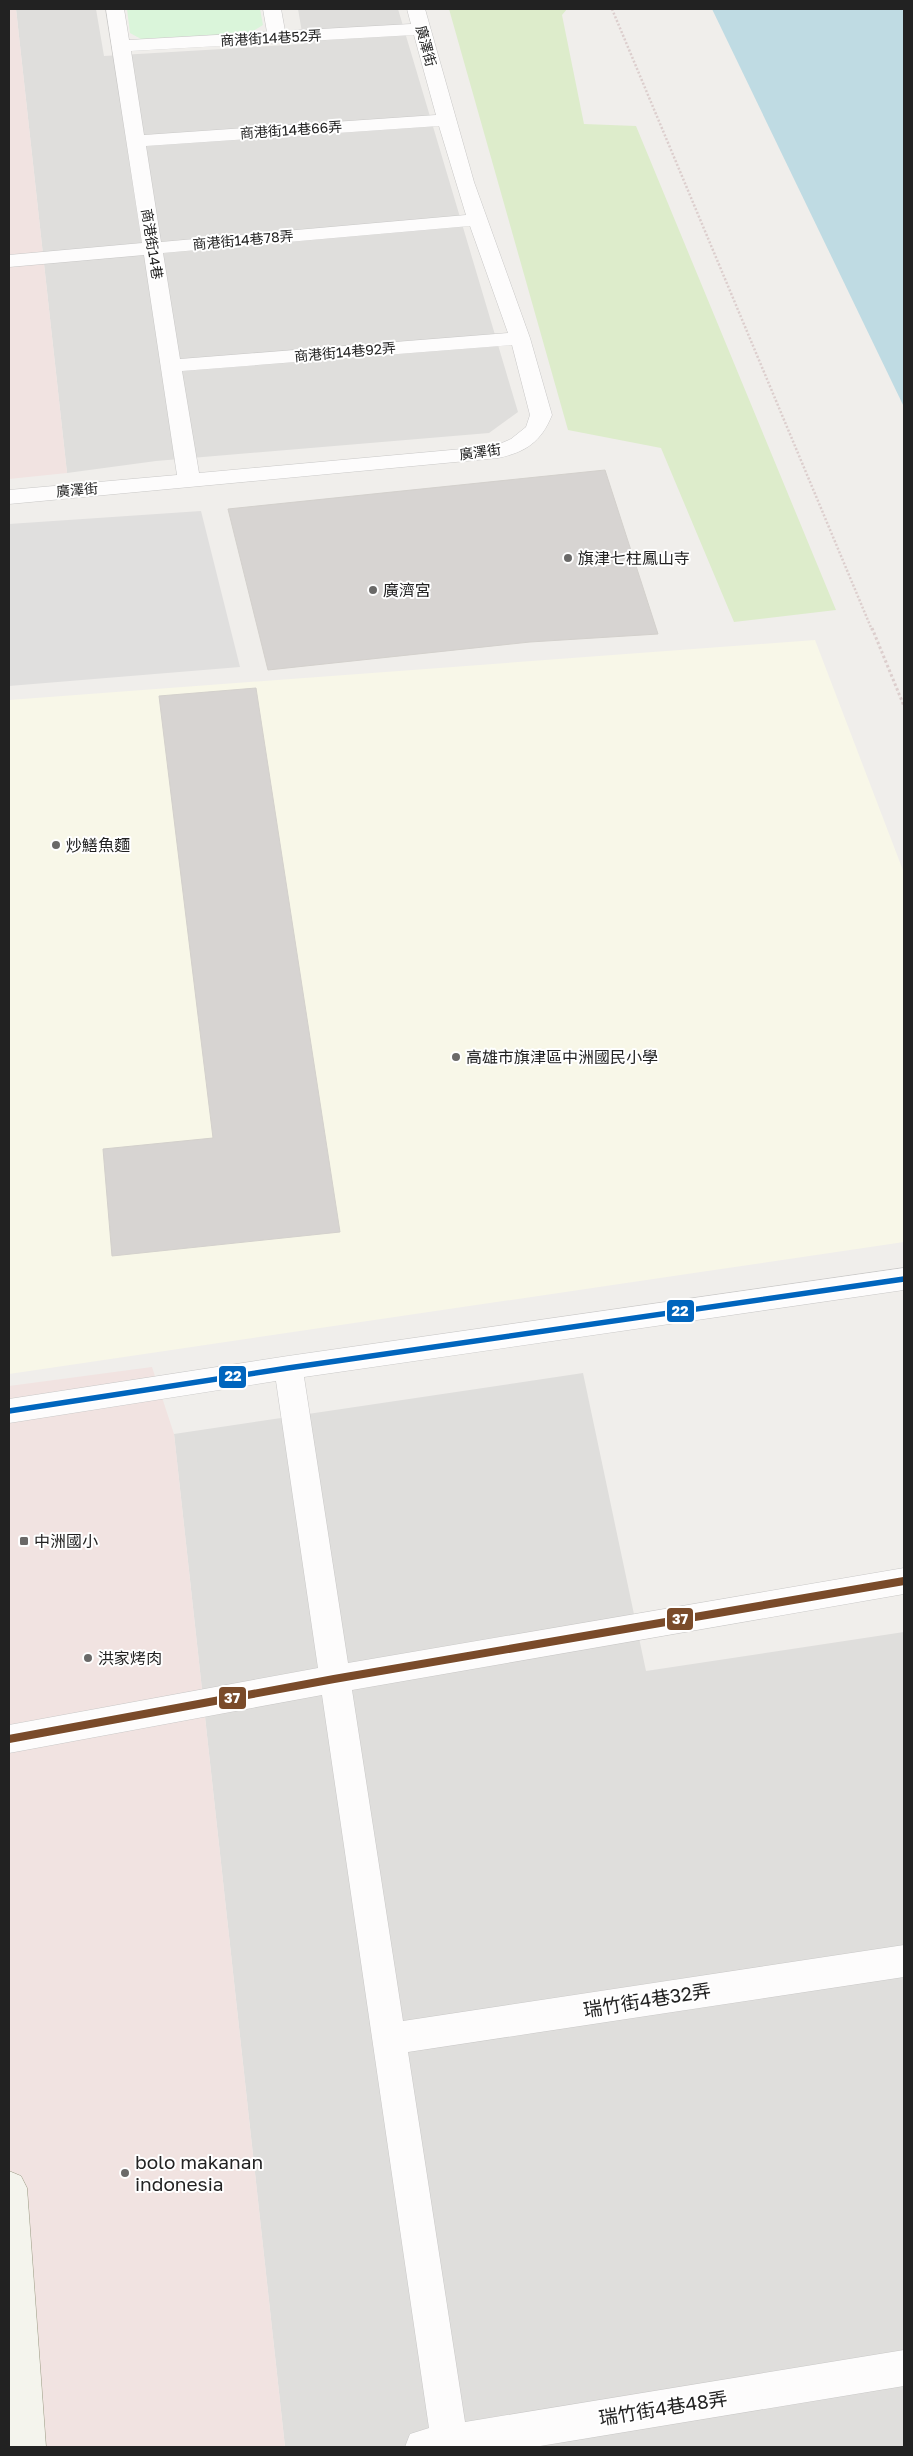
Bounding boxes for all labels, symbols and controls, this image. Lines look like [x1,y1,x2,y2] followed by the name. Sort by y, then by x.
[413,23,440,68] street label: 廣澤街
[220,26,322,49] street label: 商港街14巷52弄
[239,117,343,142] street label: 商港街14巷66弄
[139,207,166,280] street label: 商港街14巷
[192,227,294,252] street label: 商港街14巷78弄
[293,339,396,364] street label: 商港街14巷92弄
[458,440,502,463] street label: 廣澤街
[55,479,99,500] street label: 廣澤街
[578,548,690,568] place label: 旗津七柱鳳山寺
[562,552,574,564] marker: 旗津七柱鳳山寺
[383,580,431,600] place label: 廣濟宮
[367,584,379,596] marker: 廣濟宮
[66,835,130,855] place label: 炒鱔魚麵
[50,839,62,851] marker: 炒鱔魚麵
[466,1047,658,1067] place label: 高雄市旗津區中洲國民小學
[450,1051,462,1063] marker: 高雄市旗津區中洲國民小學
[666,1299,695,1323] line badge: 22
[671,1302,689,1319] text: 22
[218,1365,247,1389] line badge: 22
[224,1367,242,1384] text: 22
[34,1531,98,1551] place label: 中洲國小
[18,1535,30,1547] marker: 中洲國小
[666,1607,694,1631] line badge: 37
[672,1610,688,1627] text: 37
[98,1648,162,1668] place label: 洪家烤肉
[82,1652,94,1664] marker: 洪家烤肉
[218,1686,247,1710] line badge: 37
[224,1689,240,1706] text: 37
[582,1978,712,2021] street label: 瑞竹街4巷32弄
[135,2150,263,2195] place label: bolo makanan indonesia
[119,2167,131,2179] marker: bolo makanan indonesia
[597,2386,729,2429] street label: 瑞竹街4巷48弄

